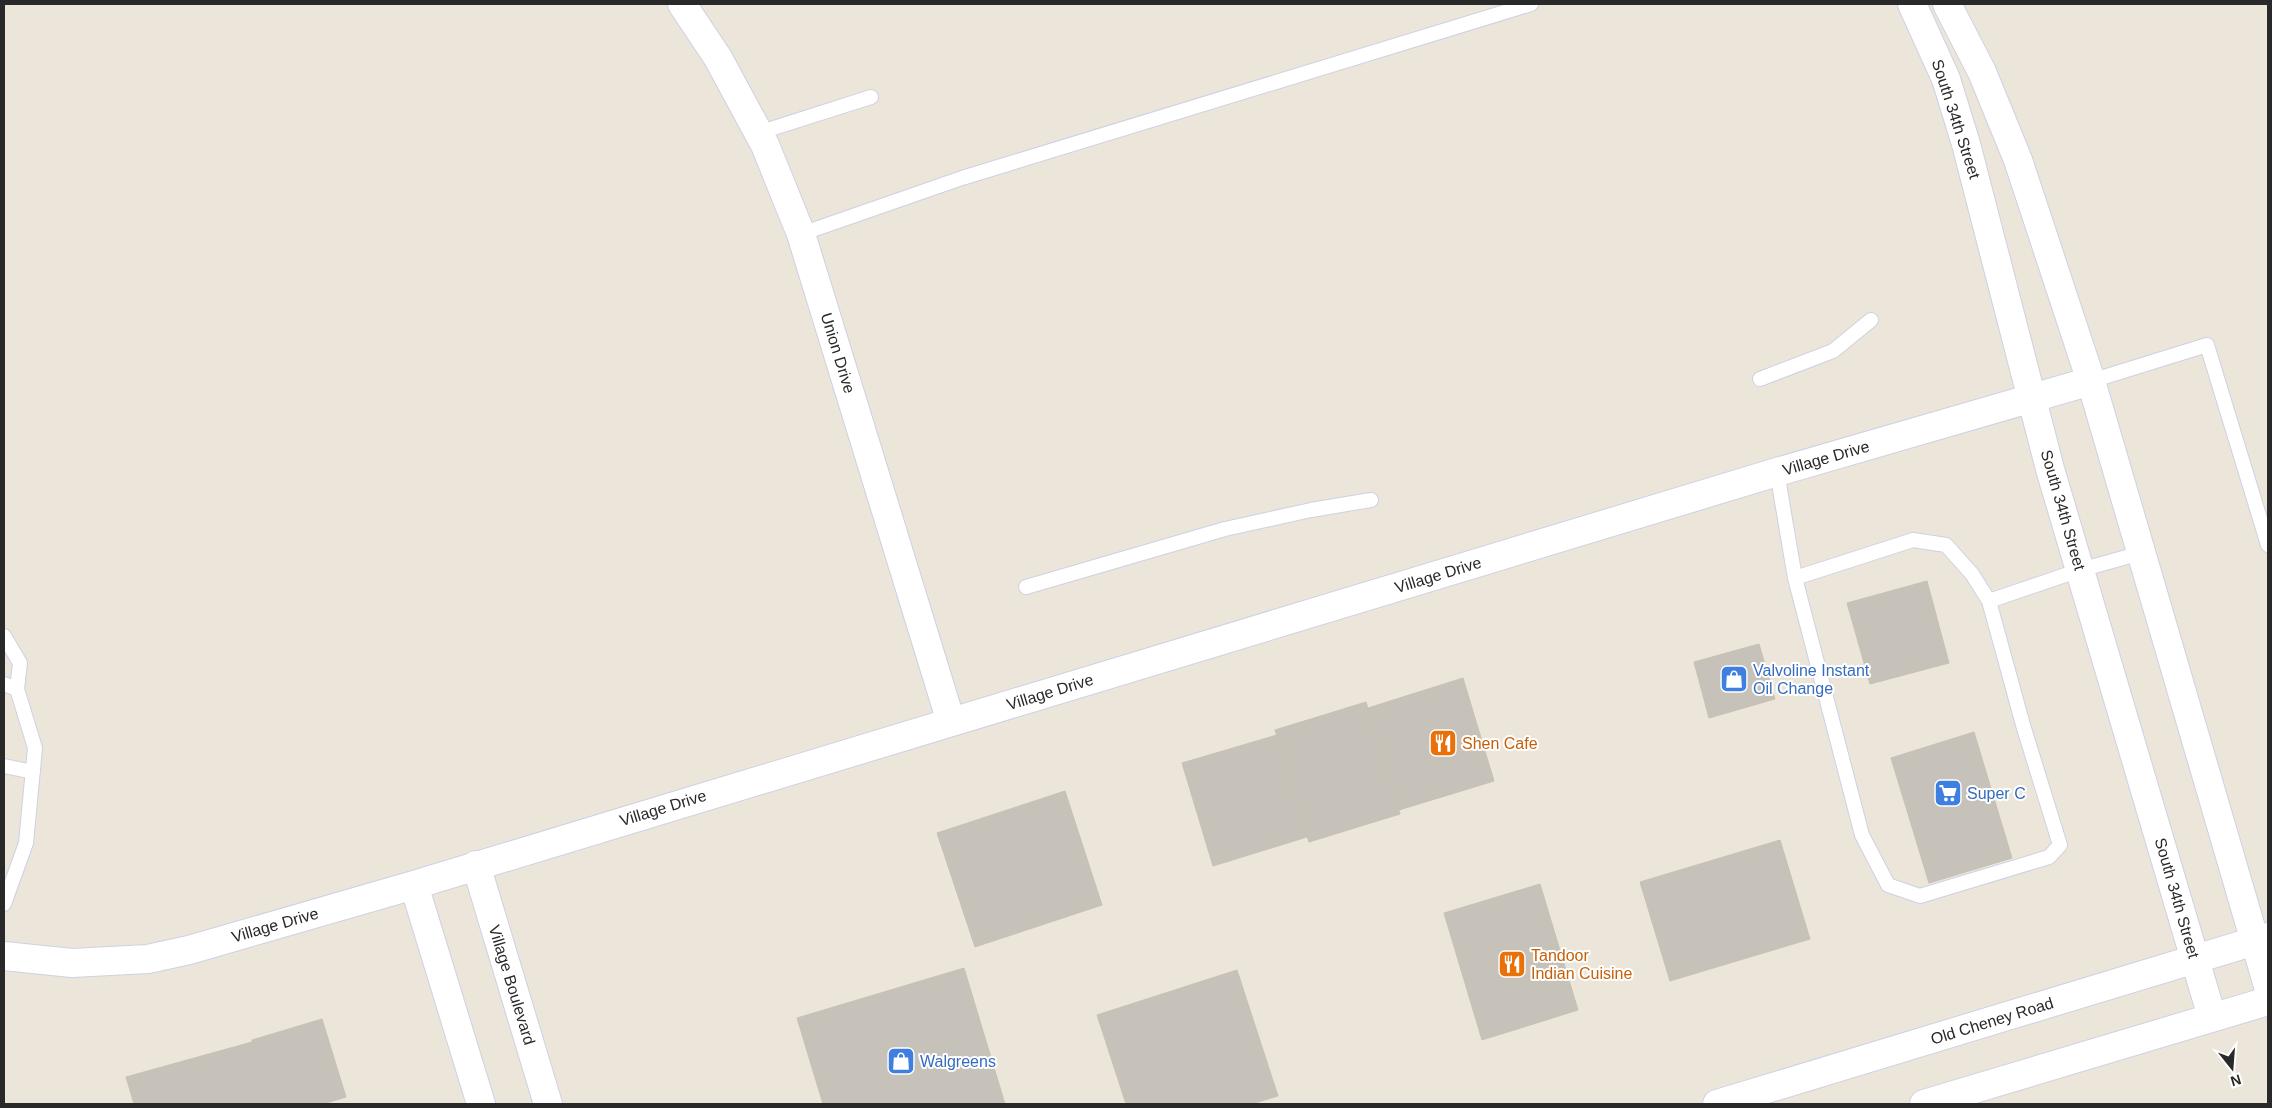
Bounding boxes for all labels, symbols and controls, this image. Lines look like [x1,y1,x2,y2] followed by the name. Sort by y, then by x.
[1929,57,1983,181] street label: South 34th Street
[818,311,858,396] street label: Union Drive
[1781,437,1871,479] street label: Village Drive
[2038,448,2088,573] street label: South 34th Street
[1393,554,1483,596] street label: Village Drive
[1753,662,1870,697] place label: Valvoline Instant Oil Change
[1719,664,1749,694] shop icon: Valvoline Instant Oil Change
[1005,671,1095,713] street label: Village Drive
[1428,728,1458,758] restaurant icon: Shen Cafe
[1462,735,1538,752] place label: Shen Cafe
[1933,778,1963,808] supermarket icon: Super C
[1967,785,2026,802] place label: Super C
[618,787,708,829] street label: Village Drive
[2152,836,2202,961] street label: South 34th Street
[230,904,320,946] street label: Village Drive
[486,923,538,1047] street label: Village Boulevard
[1531,947,1633,982] place label: Tandoor Indian Cuisine
[1497,949,1527,979] restaurant icon: Tandoor Indian Cuisine
[1929,994,2055,1048] street label: Old Cheney Road
[2207,1043,2257,1093] north arrow
[886,1046,916,1076] shop icon: Walgreens
[920,1053,996,1070] place label: Walgreens
[2229,1071,2243,1090] text: N

